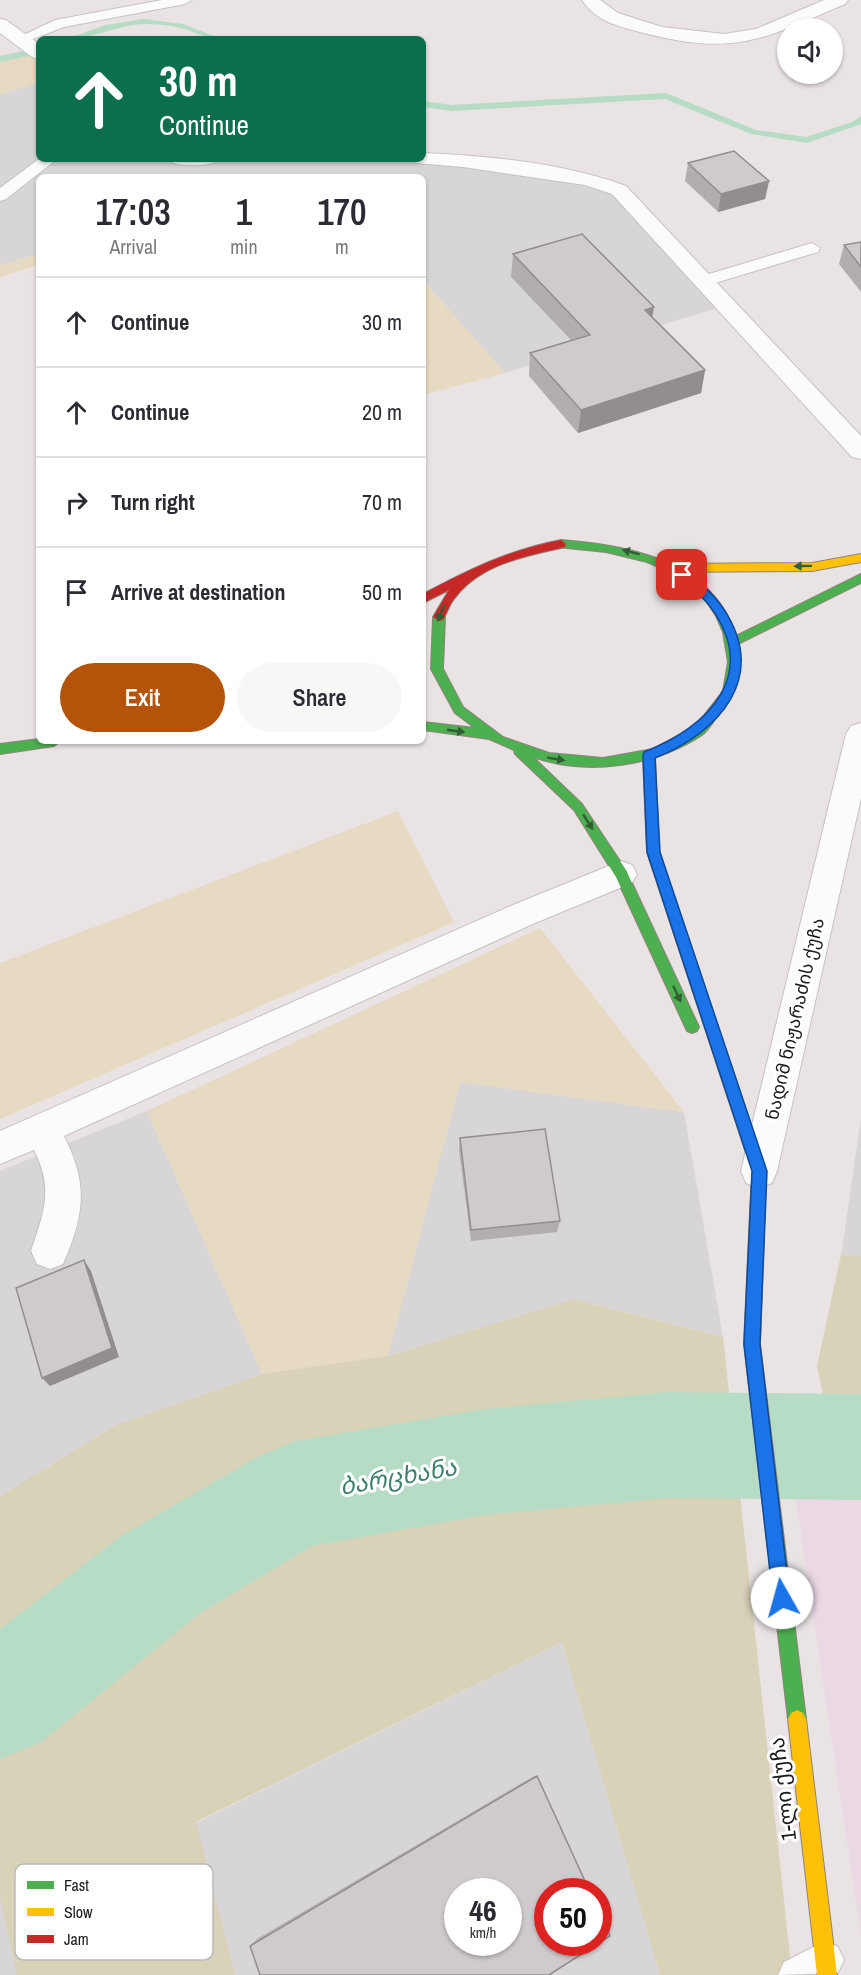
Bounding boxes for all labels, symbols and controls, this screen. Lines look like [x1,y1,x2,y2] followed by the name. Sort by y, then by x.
[777,18,843,84] map controls
[777,18,843,84] button: sound
[159,53,238,109] text: 30 m
[60,60,138,138] icon: ahead
[159,107,249,143] text: Continue
[96,188,171,236] text: 17:03
[236,188,252,236] text: 1
[317,188,366,236] text: 170
[109,233,157,260] text: Arrival
[230,233,258,260] text: min
[335,233,349,260] text: m
[60,306,93,339] icon: ahead
[111,307,189,337] text: Continue
[362,307,402,337] text: 30 m
[60,396,93,429] icon: ahead
[111,397,189,427] text: Continue
[362,397,402,427] text: 20 m
[60,486,93,519] icon: right
[111,487,195,517] text: Turn right
[362,487,402,517] text: 70 m
[622,547,640,556] one-way arrow
[656,549,707,600] pin
[665,558,698,591] icon: arrive
[794,562,813,571] one-way arrow
[60,576,93,609] icon: arrive
[111,577,285,607] text: Arrive at destination
[362,577,402,607] text: 50 m
[436,604,445,621] one-way arrow
[60,663,225,732] button: Exit
[237,663,402,732] button: Share
[447,726,466,735] one-way arrow
[546,755,565,764] one-way arrow
[582,814,593,830] one-way arrow
[759,915,830,1122] street label: ნადიმ ნიჟარაძის ქუჩა
[673,986,682,1003] one-way arrow
[337,1450,460,1502] water label: ბარცხანა
[750,1566,814,1630] position arrow
[762,1736,803,1842] street label: 1-ლი ქუჩა
[15,1864,213,1960] legend
[64,1874,89,1896] text: Fast
[534,1878,612,1956] speed limit sign: 50
[469,1890,497,1930] text: 46
[64,1901,93,1923] text: Slow
[470,1922,496,1943] text: km/h
[64,1928,89,1950] text: Jam

